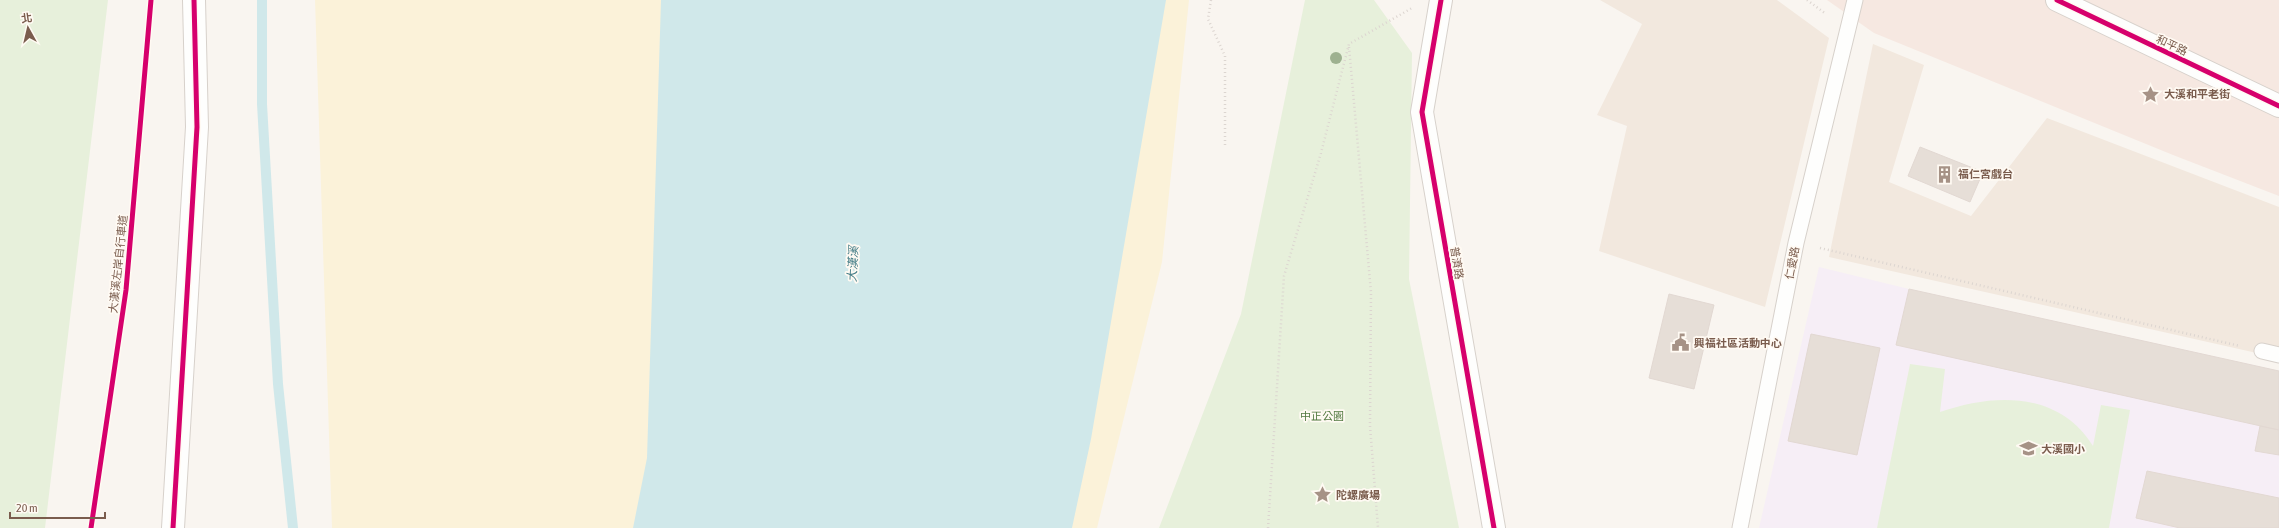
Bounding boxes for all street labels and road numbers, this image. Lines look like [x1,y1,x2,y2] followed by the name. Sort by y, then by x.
[2155,33,2189,57] street label: 和平路
[107,214,129,314] street label: 大漢溪左岸自行車道
[1448,246,1466,280] street label: 普濟路
[1783,246,1801,280] street label: 仁愛路

